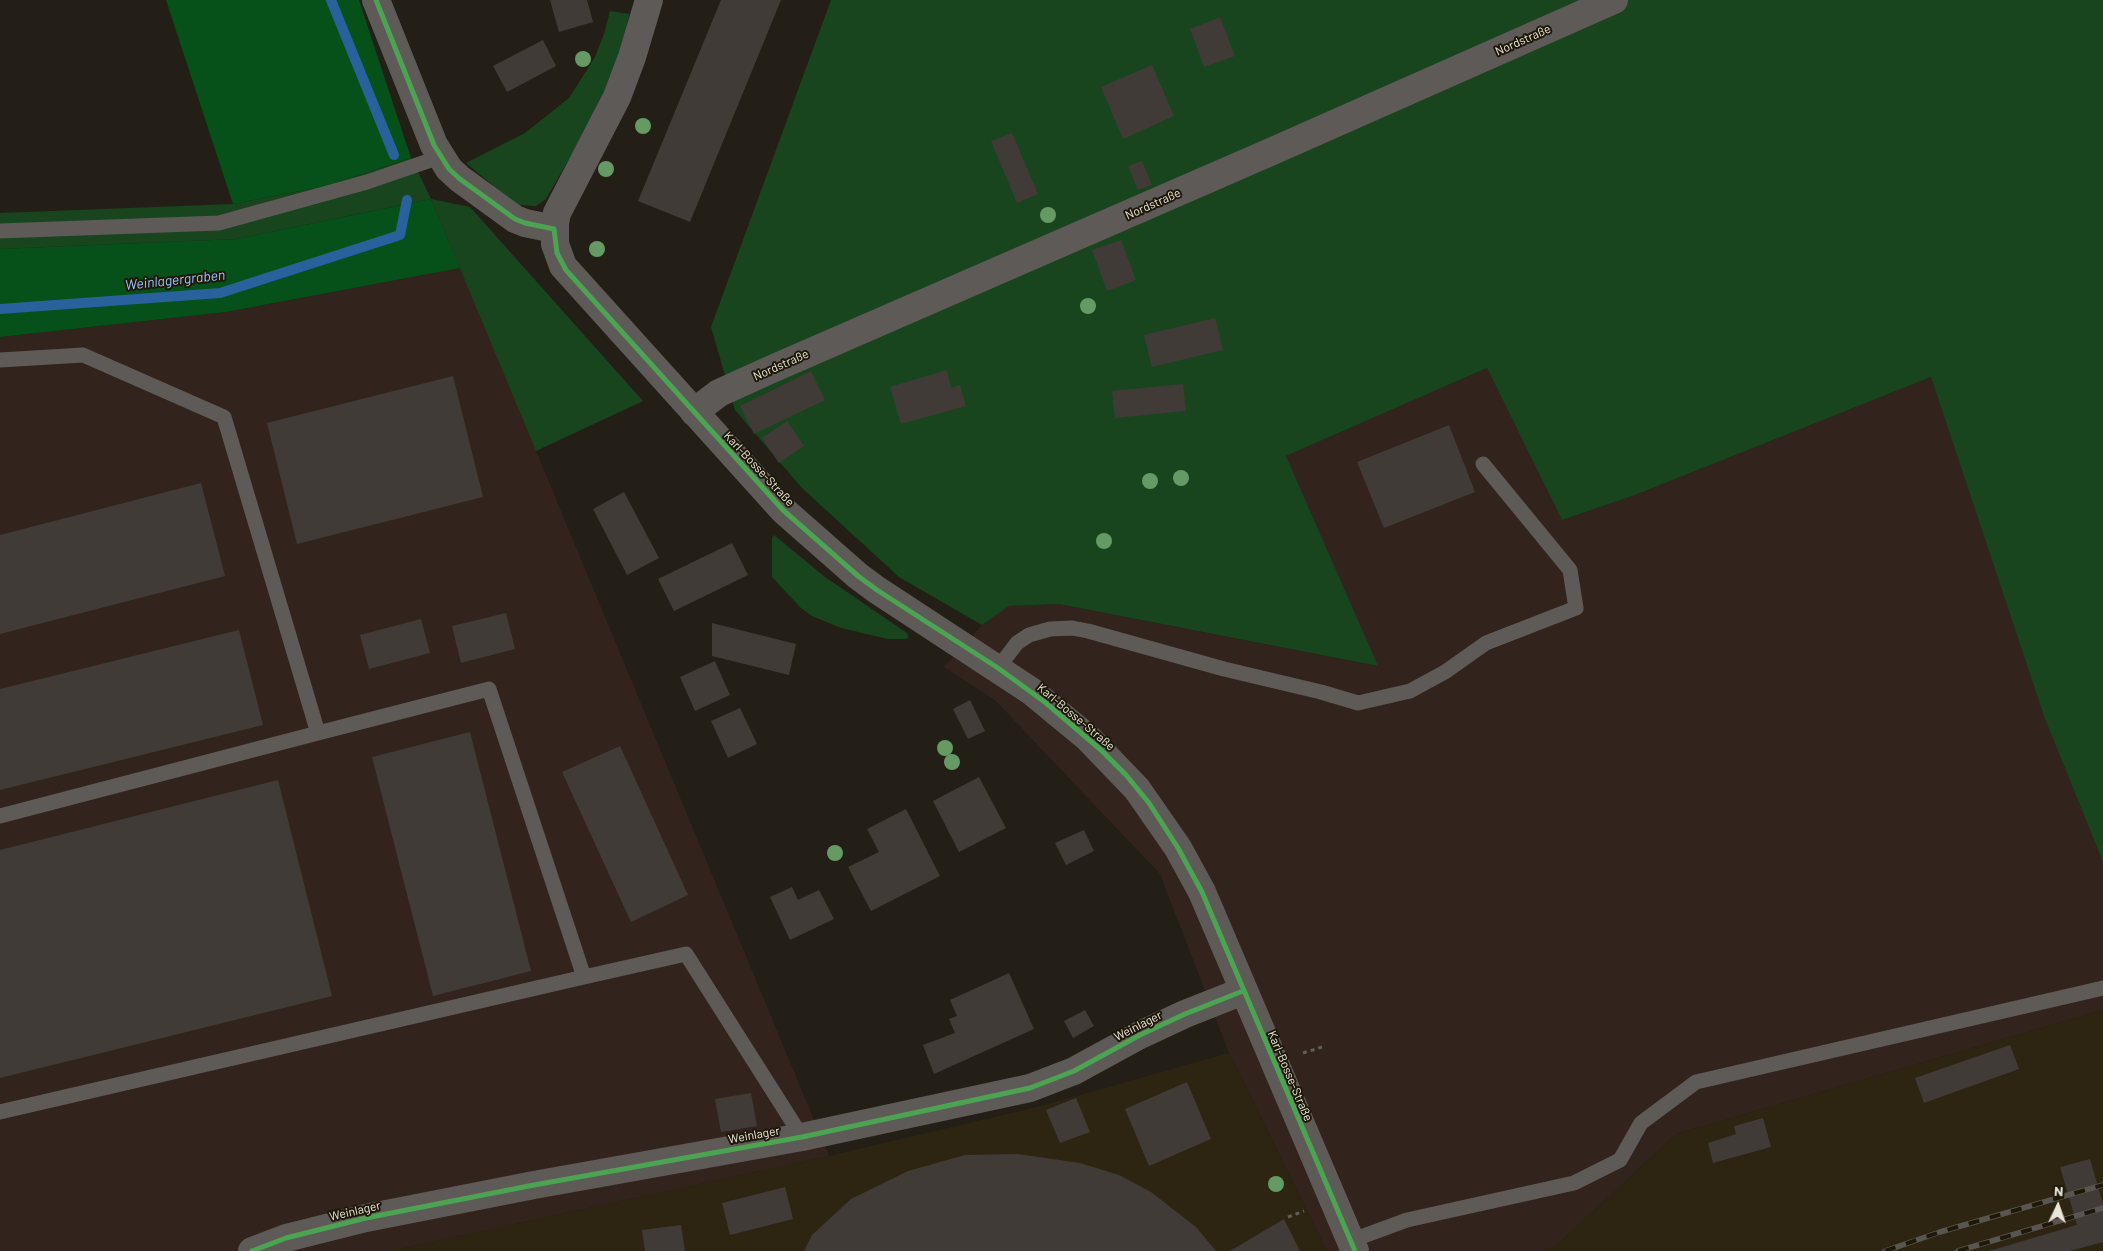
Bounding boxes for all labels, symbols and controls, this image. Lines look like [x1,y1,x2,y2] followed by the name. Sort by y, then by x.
[1493,21,1553,59] street label: Nordstraße
[1123,185,1183,223] street label: Nordstraße
[124,266,226,294] water label: Weinlagergraben
[751,346,811,384] street label: Nordstraße
[721,429,797,509] street label: Karl-Bosse-Straße
[1034,680,1118,754] street label: Karl-Bosse-Straße
[1112,1008,1164,1044] street label: Weinlager
[1264,1029,1316,1123] street label: Karl-Bosse-Straße
[727,1123,781,1147] street label: Weinlager
[2033,1181,2083,1231] north arrow
[2054,1182,2064,1199] text: N
[328,1198,382,1224] street label: Weinlager

